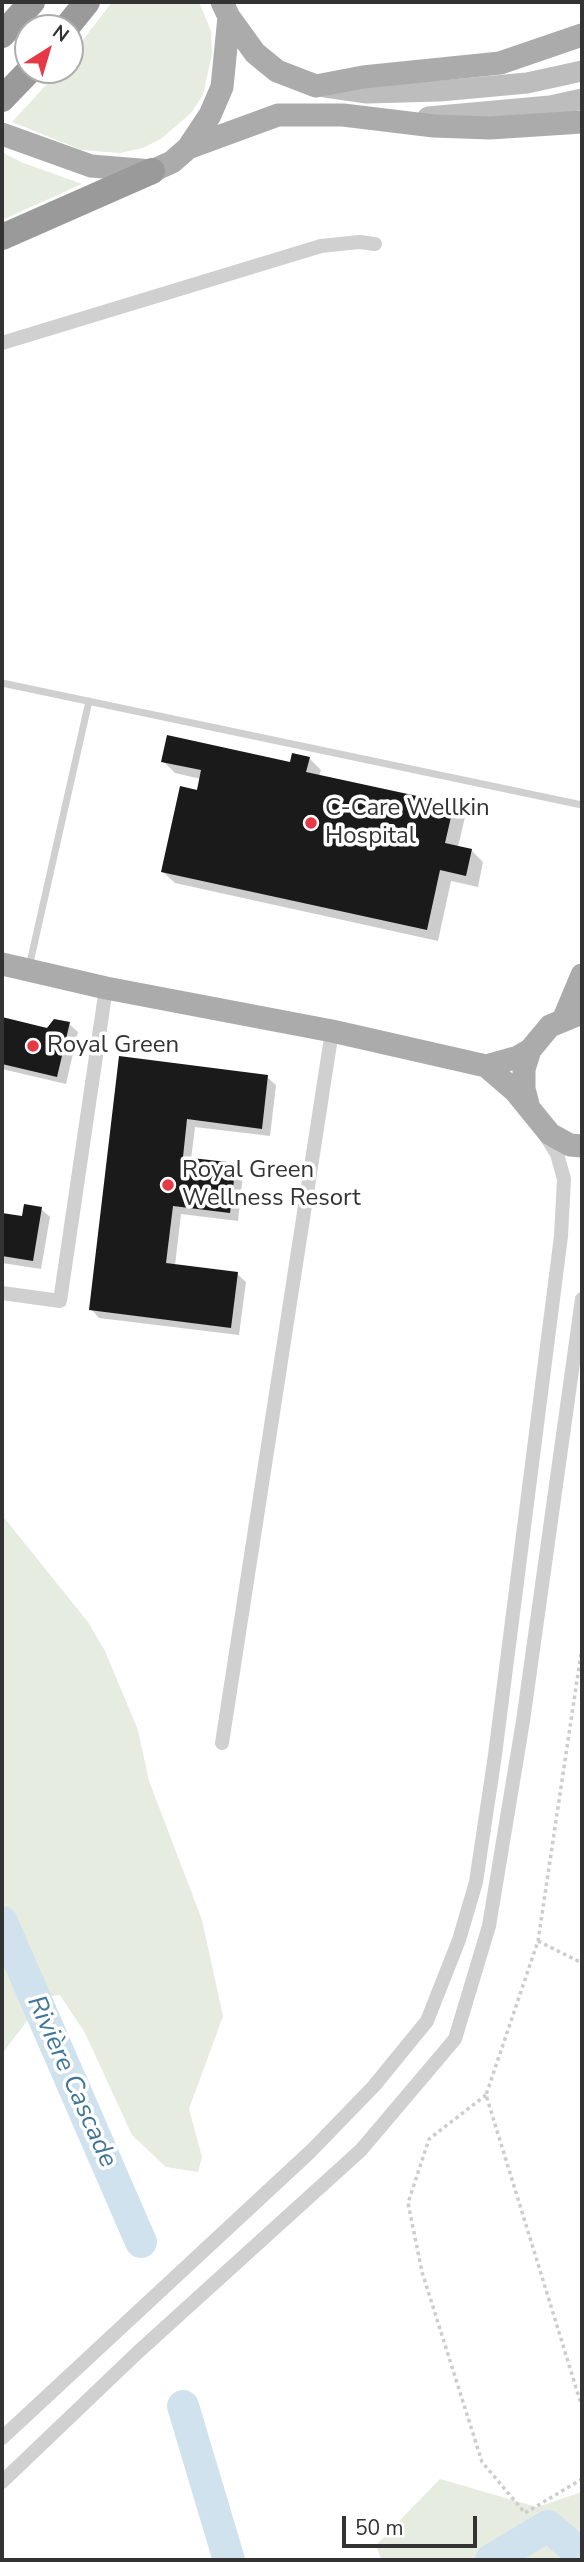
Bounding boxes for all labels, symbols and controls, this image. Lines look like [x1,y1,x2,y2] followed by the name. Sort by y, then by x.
[14,14,84,84] north arrow
[47,19,74,48] text: N
[325,795,490,851] place label: C-Care Wellkin Hospital
[303,815,319,831] marker: C-Care Wellkin Hospital
[47,1032,179,1060] place label: Royal Green
[25,1038,41,1054] marker: Royal Green
[182,1157,361,1213] place label: Royal Green Wellness Resort
[160,1177,176,1193] marker: Royal Green Wellness Resort
[19,1991,123,2173] water label: Rivière Cascade
[346,2502,481,2546] scale bar
[355,2514,404,2542] text: 50 m

